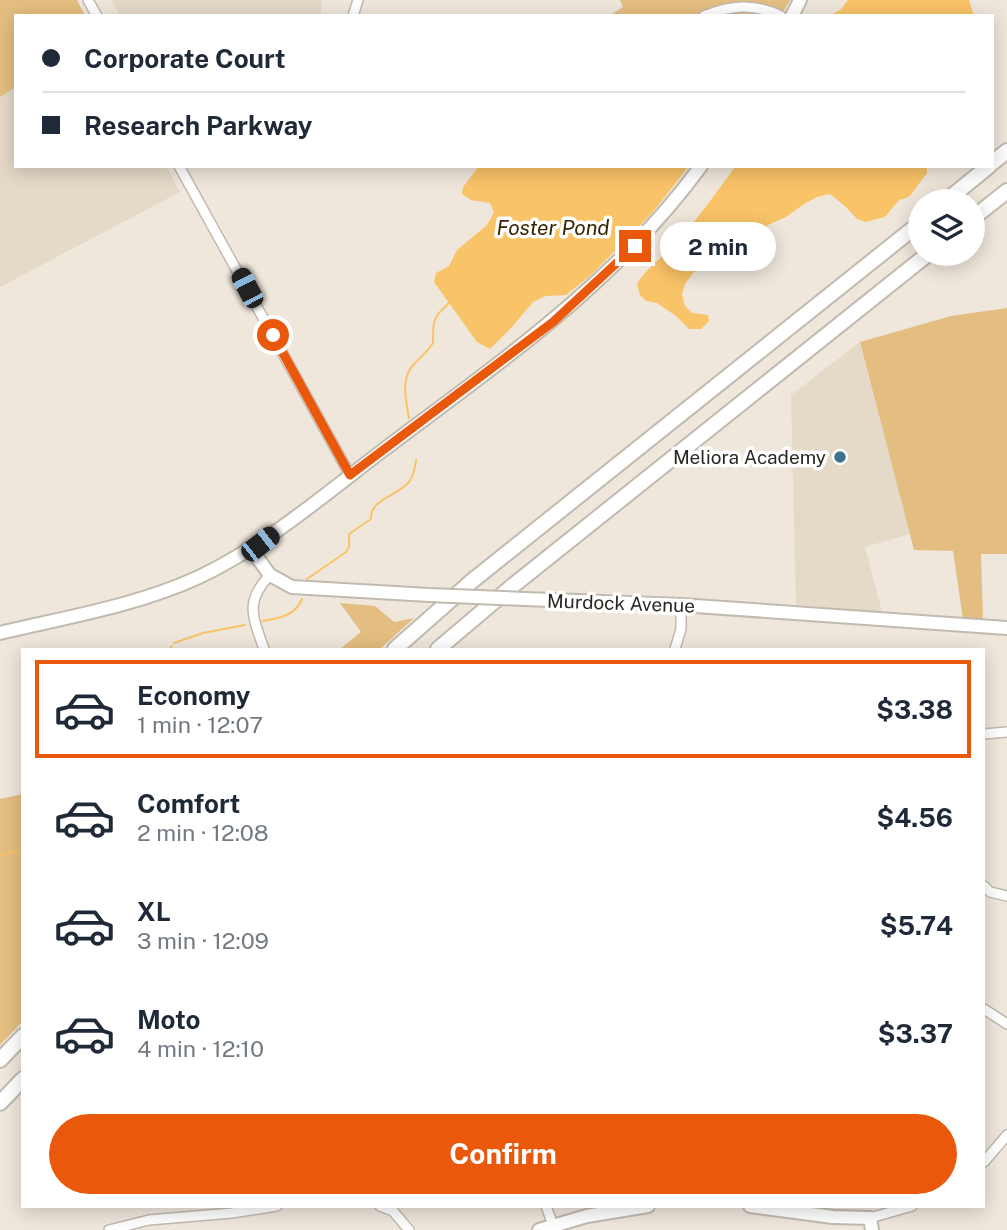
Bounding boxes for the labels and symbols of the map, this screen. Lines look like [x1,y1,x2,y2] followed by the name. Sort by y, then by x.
[497,215,609,240] water label: Foster Pond
[660,222,775,270] callout: 2 min
[619,230,651,262] route end
[228,265,267,311] car
[257,319,289,351] route start
[673,446,826,468] place label: Meliora Academy
[832,449,848,465] marker: Meliora Academy
[237,523,284,565] car
[547,589,695,617] street label: Murdock Avenue

